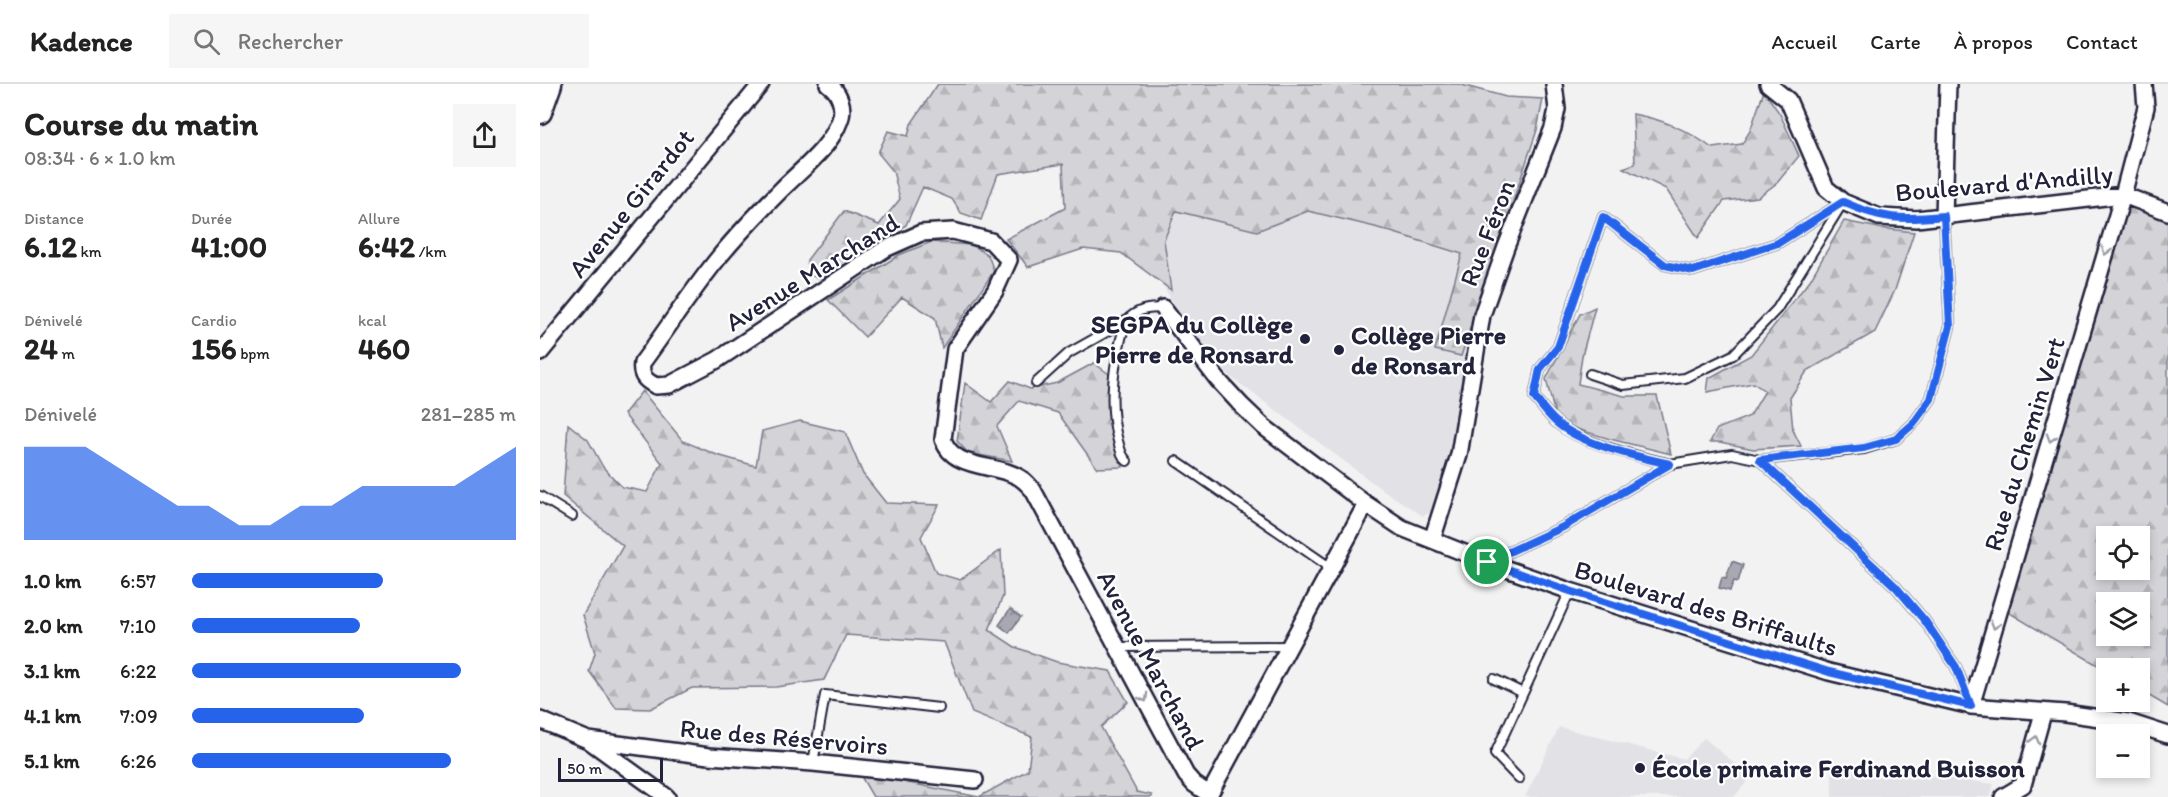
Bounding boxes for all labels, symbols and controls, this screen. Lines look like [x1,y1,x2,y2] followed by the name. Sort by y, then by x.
[169,14,589,68] search box
[30,24,133,58] text: Kadence
[190,25,223,58] icon: search
[238,28,343,55] text: Rechercher
[1772,29,1837,54] text: Accueil
[1870,29,1921,54] text: Carte
[1954,29,2033,54] text: À propos
[2066,29,2138,54] text: Contact
[24,104,258,143] text: Course du matin
[453,104,516,167] button: share
[561,122,701,284] street label: Avenue Girardot
[24,146,176,170] text: 08:34 · 6 × 1.0 km
[1894,158,2114,208] street label: Boulevard d'Andilly
[1452,175,1522,291] street label: Rue Féron
[719,205,905,338] street label: Avenue Marchand
[24,209,84,228] text: Distance
[191,209,232,228] text: Durée
[358,209,400,228] text: Allure
[24,228,77,265] text: 6.12
[191,228,267,265] text: 41:00
[358,228,415,265] text: 6:42
[77,242,102,261] text: km
[415,242,447,261] text: /km
[2101,246,2113,256] one-way arrow
[1091,308,1294,370] place label: SEGPA du Collège Pierre de Ronsard
[24,311,83,330] text: Dénivelé
[191,311,237,330] text: Cardio
[358,311,386,330] text: kcal
[1351,319,1506,381] place label: Collège Pierre de Ronsard
[24,330,58,367] text: 24
[191,330,237,367] text: 156
[358,330,410,367] text: 460
[1298,332,1312,346] marker: SEGPA du Collège Pierre de Ronsard
[1976,333,2072,555] street label: Rue du Chemin Vert
[1332,343,1346,357] marker: Collège Pierre de Ronsard
[58,344,75,363] text: m
[237,344,270,363] text: bpm
[24,402,97,426] text: Dénivelé
[421,402,516,426] text: 281–285 m
[2046,432,2058,443] one-way arrow
[2096,526,2150,778] map controls
[2096,526,2150,580] button: locate
[1461,536,1512,587] pin
[1470,545,1503,578] icon: arrive
[1571,553,1841,663] street label: Boulevard des Briffaults
[1090,565,1212,756] street label: Avenue Marchand
[24,569,81,593] text: 1.0 km
[120,569,156,593] text: 6:57
[2096,592,2150,646] button: layers
[24,614,83,638] text: 2.0 km
[120,614,156,638] text: 7:10
[1990,619,2002,630] one-way arrow
[2096,658,2150,712] button: +
[24,659,80,683] text: 3.1 km
[120,659,157,683] text: 6:22
[1137,692,1148,703] one-way arrow
[24,704,81,728] text: 4.1 km
[120,704,158,728] text: 7:09
[679,712,889,762] street label: Rue des Réservoirs
[2096,724,2150,778] button: −
[2028,735,2041,745] one-way arrow
[24,749,80,773] text: 5.1 km
[120,749,157,773] text: 6:26
[1652,752,2025,784] place label: École primaire Ferdinand Buisson
[558,755,663,782] scale bar
[567,759,602,778] text: 50 m
[1633,761,1647,775] marker: École primaire Ferdinand Buisson

